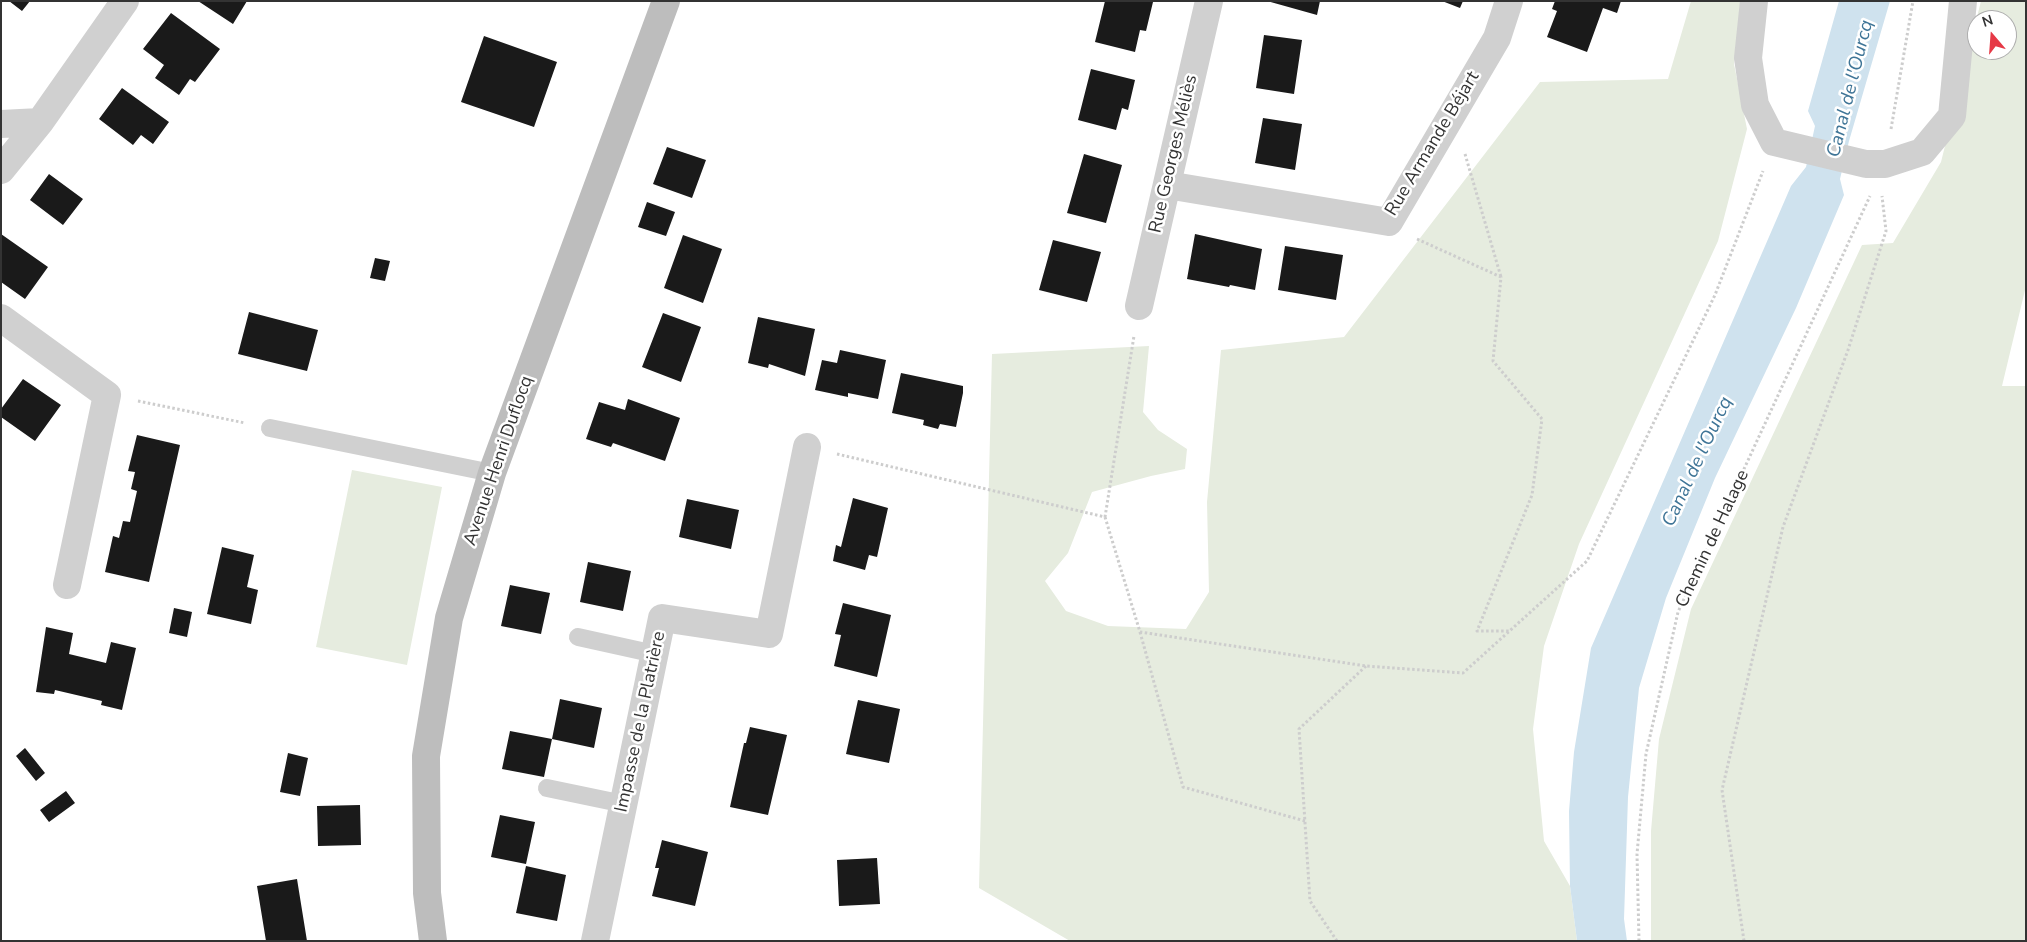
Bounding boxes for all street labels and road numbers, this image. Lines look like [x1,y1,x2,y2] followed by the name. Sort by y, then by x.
[1381,68,1485,220] street label: Rue Armande Béjart
[1145,73,1203,235] street label: Rue Georges Méliès
[460,373,538,549] street label: Avenue Henri Duflocq
[1672,467,1754,611] street label: Chemin de Halage
[611,630,671,814] street label: Impasse de la Platrière

